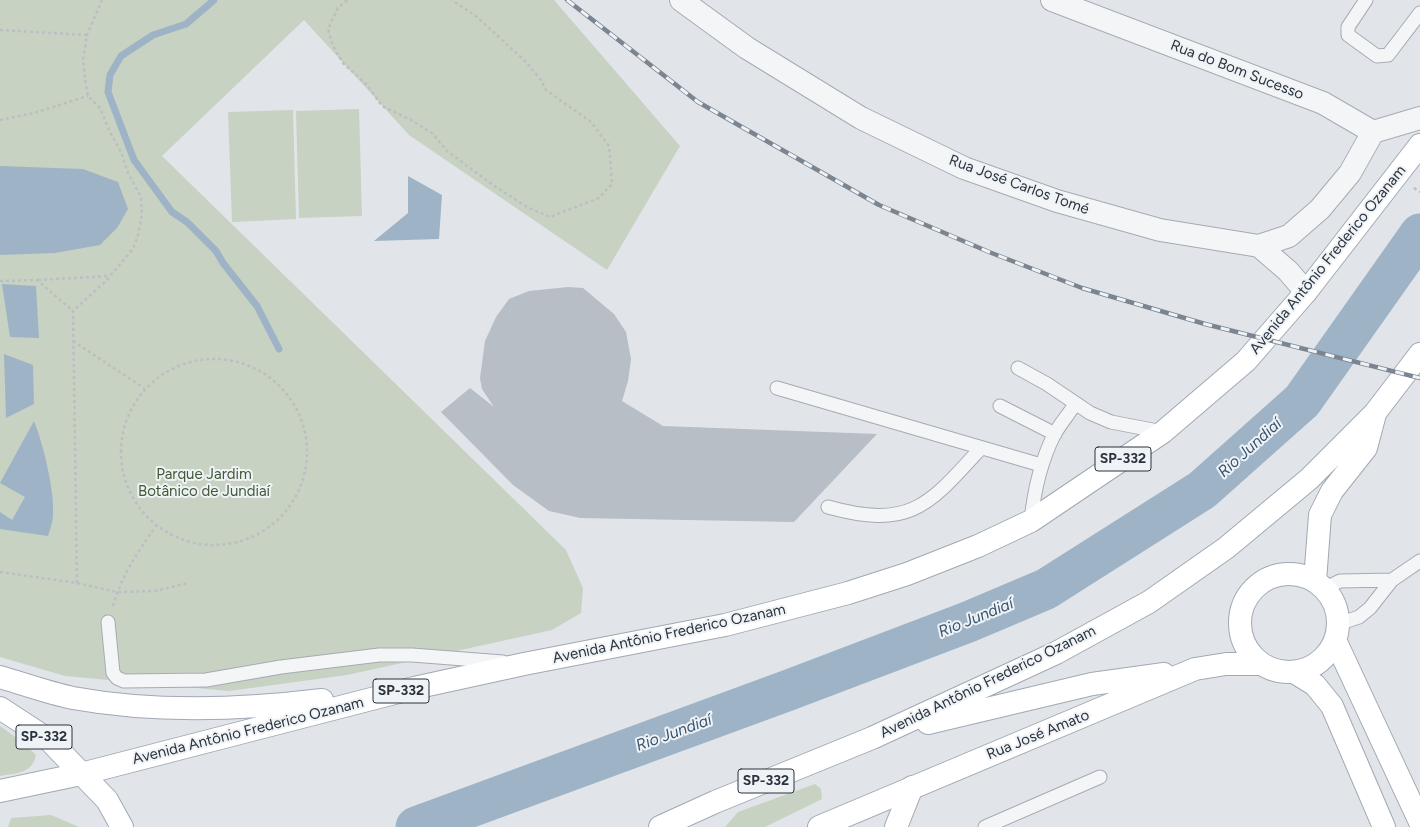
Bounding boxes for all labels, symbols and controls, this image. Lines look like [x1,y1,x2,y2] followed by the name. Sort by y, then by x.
[1168,36,1306,104] street label: Rua do Bom Sucesso
[947,151,1091,219] street label: Rua José Carlos Tomé
[1246,162,1410,358] street label: Avenida Antônio Frederico Ozanam
[1214,414,1286,482] water label: Rio Jundiaí
[1095,447,1151,471] road number: SP-332
[138,466,270,501] park label: Parque Jardim Botânico de Jundiaí
[936,594,1016,642] water label: Rio Jundiaí
[551,600,787,668] street label: Avenida Antônio Frederico Ozanam
[877,622,1099,742] street label: Avenida Antônio Frederico Ozanam
[373,679,429,703] road number: SP-332
[131,694,365,768] street label: Avenida Antônio Frederico Ozanam
[984,706,1092,764] street label: Rua José Amato
[633,710,715,756] water label: Rio Jundiaí
[16,725,72,749] road number: SP-332
[738,769,794,793] road number: SP-332

